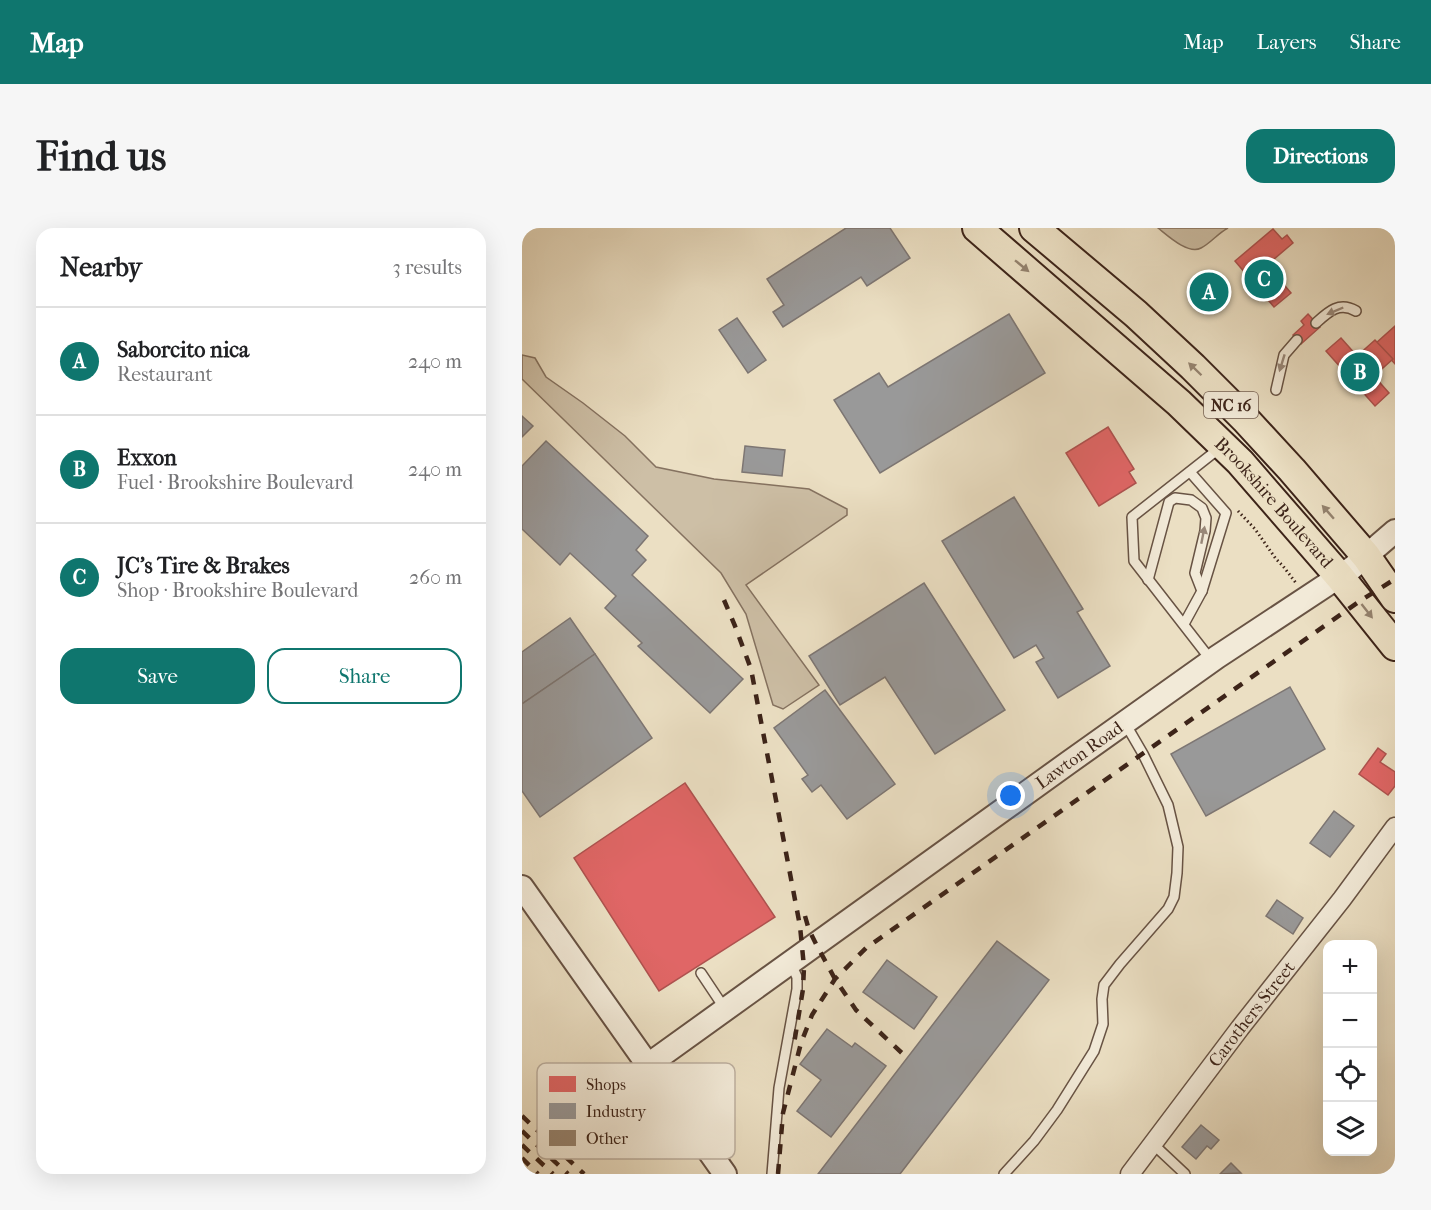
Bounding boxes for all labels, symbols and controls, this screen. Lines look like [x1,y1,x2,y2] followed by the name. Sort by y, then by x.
[30,26,84,59] text: Map
[1183,30,1224,54] text: Map
[1257,30,1316,54] text: Layers
[1349,30,1401,54] text: Share
[1246,129,1395,183] button: Directions
[36,132,166,181] text: Find us
[60,252,142,283] text: Nearby
[393,256,462,279] text: 3 results
[1244,256,1284,302] pin: C
[1014,259,1030,272] one-way arrow
[1190,270,1228,314] pin: A
[1325,306,1343,316] one-way arrow
[117,337,249,363] text: Saborcito nica
[73,350,86,373] text: A
[408,350,462,373] text: 240 m
[1340,350,1380,394] pin: B
[1277,354,1286,372] one-way arrow
[117,363,213,386] text: Restaurant
[1189,363,1203,377] one-way arrow
[1204,392,1258,418] road number: NC 16
[1210,433,1338,572] street label: Brookshire Boulevard
[117,445,177,471] text: Exxon
[73,458,86,481] text: B
[408,458,462,481] text: 240 m
[117,471,353,494] text: Fuel · Brookshire Boulevard
[1322,505,1335,520] one-way arrow
[1199,525,1208,544] one-way arrow
[117,553,290,579] text: JC's Tire & Brakes
[73,566,86,589] text: C
[409,566,462,589] text: 260 m
[117,579,358,602] text: Shop · Brookshire Boulevard
[1361,603,1373,618] one-way arrow
[60,648,255,704] button: Save
[267,648,462,704] button: Share
[1032,717,1127,793] street label: Lawton Road
[996,781,1025,810] your location
[1323,940,1377,1156] map controls
[1323,940,1377,994] button: +
[1204,957,1300,1071] street label: Carothers Street
[1323,994,1377,1048] button: −
[1323,1048,1377,1102] button: locate
[537,1063,735,1159] legend
[586,1075,626,1094] text: Shops
[586,1102,647,1121] text: Industry
[1323,1102,1377,1156] button: layers
[586,1129,628,1148] text: Other

